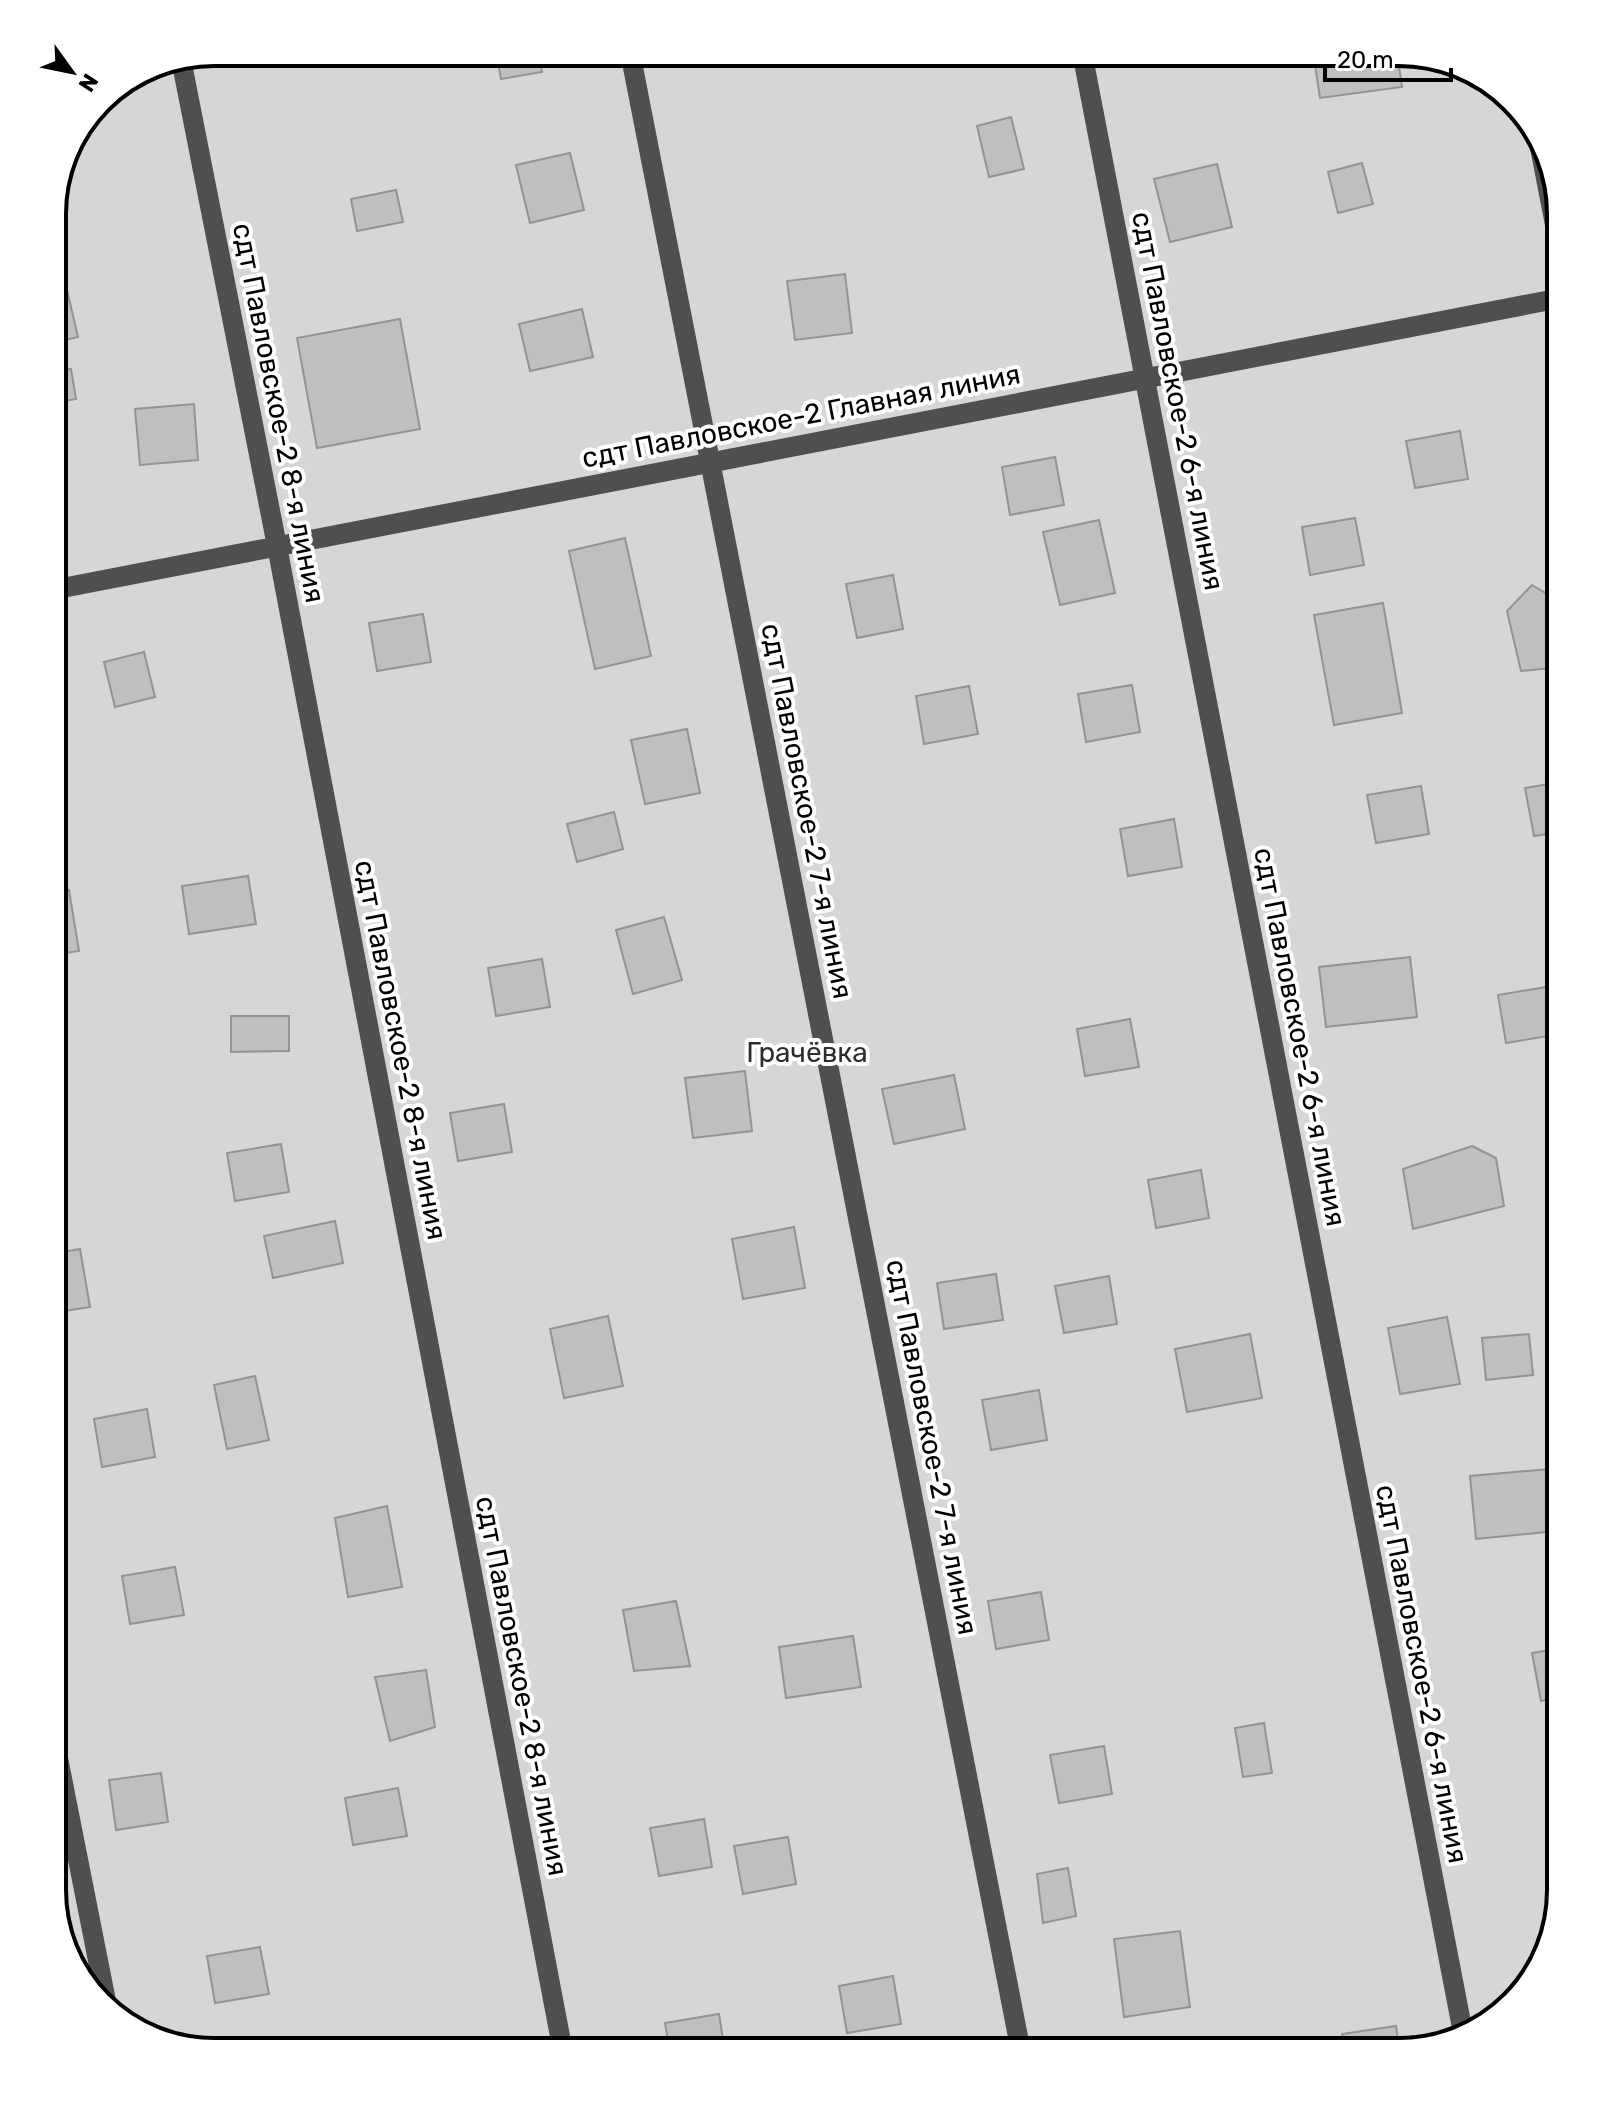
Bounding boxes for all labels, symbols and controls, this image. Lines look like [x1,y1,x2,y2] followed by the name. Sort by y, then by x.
[32,32,112,112] north arrow
[1325,32,1451,82] scale bar
[1337,46,1394,74] text: 20 m
[73,69,104,97] text: N
[1125,209,1231,593] street label: сдт Павловское-2 6-я линия
[226,220,332,606] street label: сдт Павловское-2 8-я линия
[579,357,1023,475] street label: сдт Павловское-2 Главная линия
[754,621,860,1001] street label: сдт Павловское-2 7-я линия
[1247,845,1353,1229] street label: сдт Павловское-2 6-я линия
[348,857,454,1243] street label: сдт Павловское-2 8-я линия
[746,1036,868,1069] park label: Грачёвка
[879,1257,985,1637] street label: сдт Павловское-2 7-я линия
[1369,1482,1475,1866] street label: сдт Павловское-2 6-я линия
[469,1493,575,1879] street label: сдт Павловское-2 8-я линия

